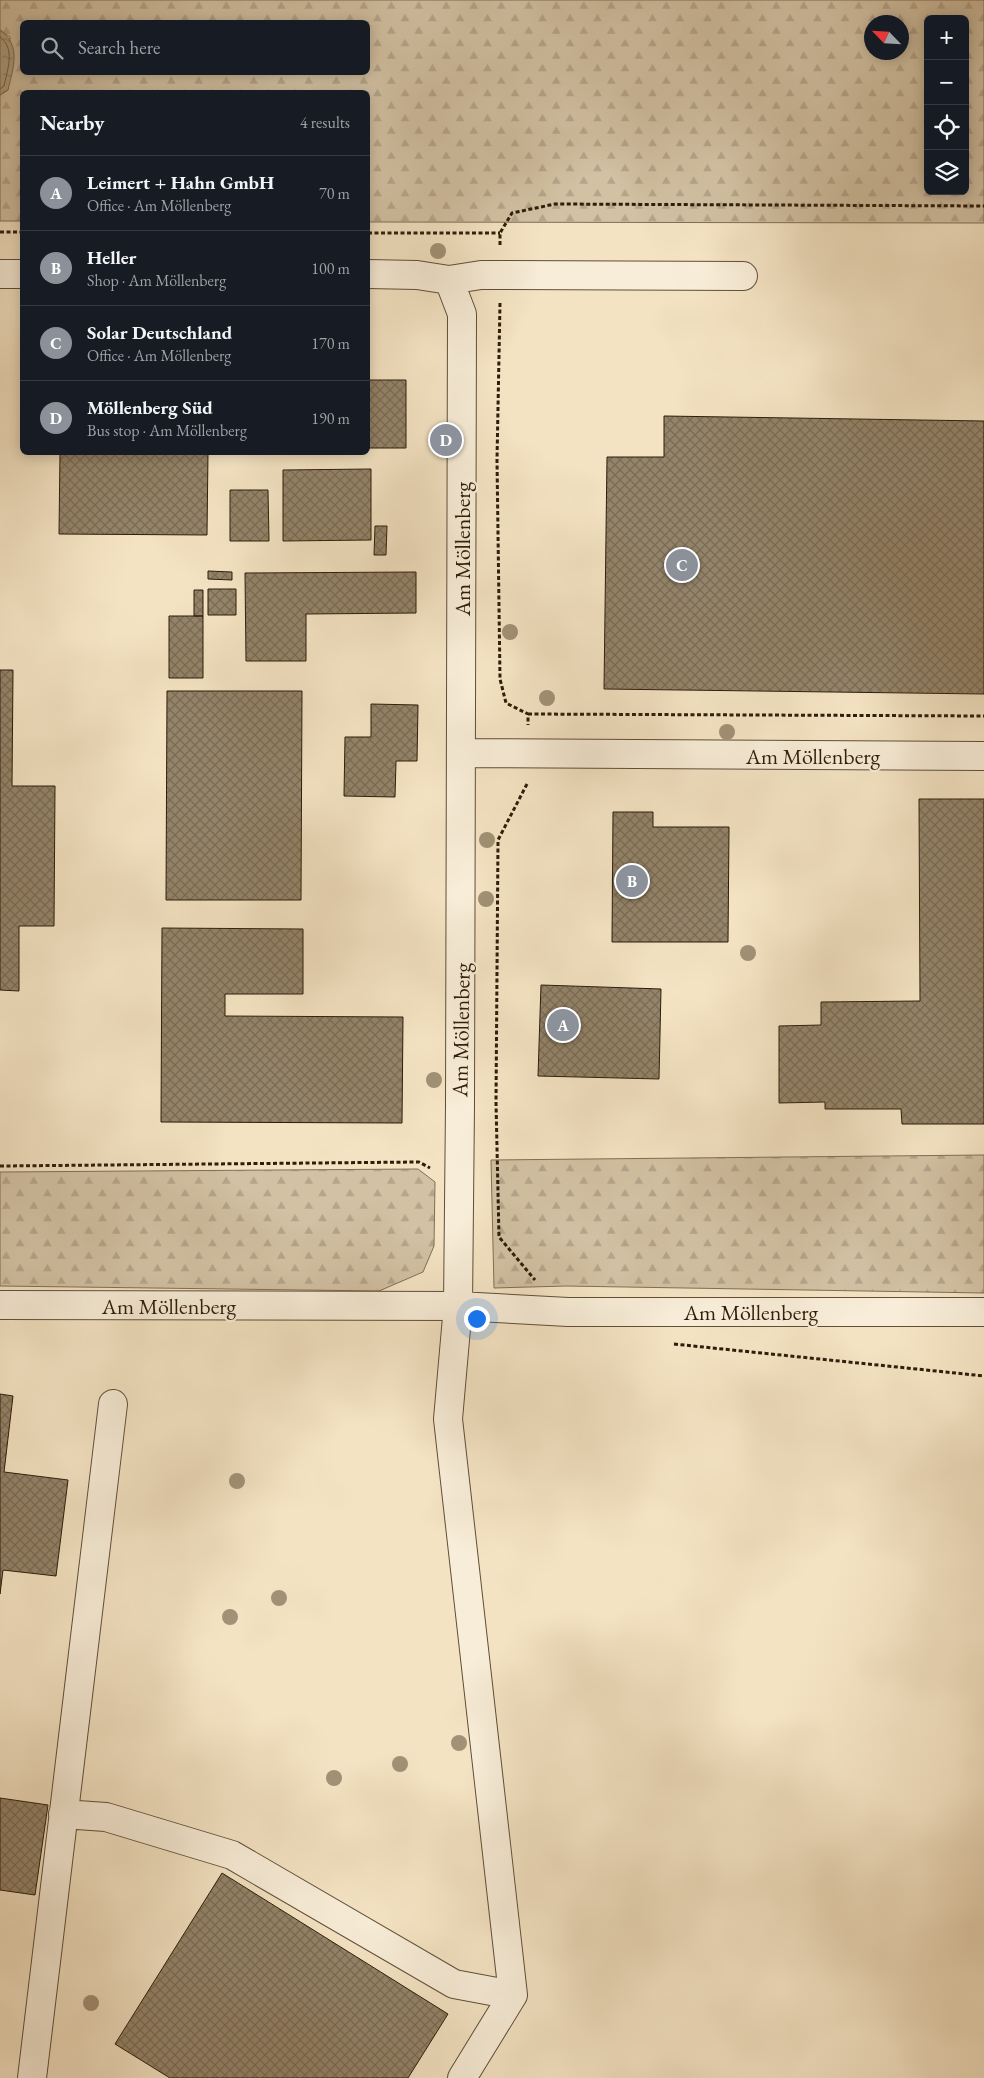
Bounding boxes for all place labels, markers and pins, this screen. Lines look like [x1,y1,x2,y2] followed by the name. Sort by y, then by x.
[430,421,462,459] pin: D
[666,546,698,584] pin: C
[616,862,648,900] pin: B
[547,1006,579,1044] pin: A

